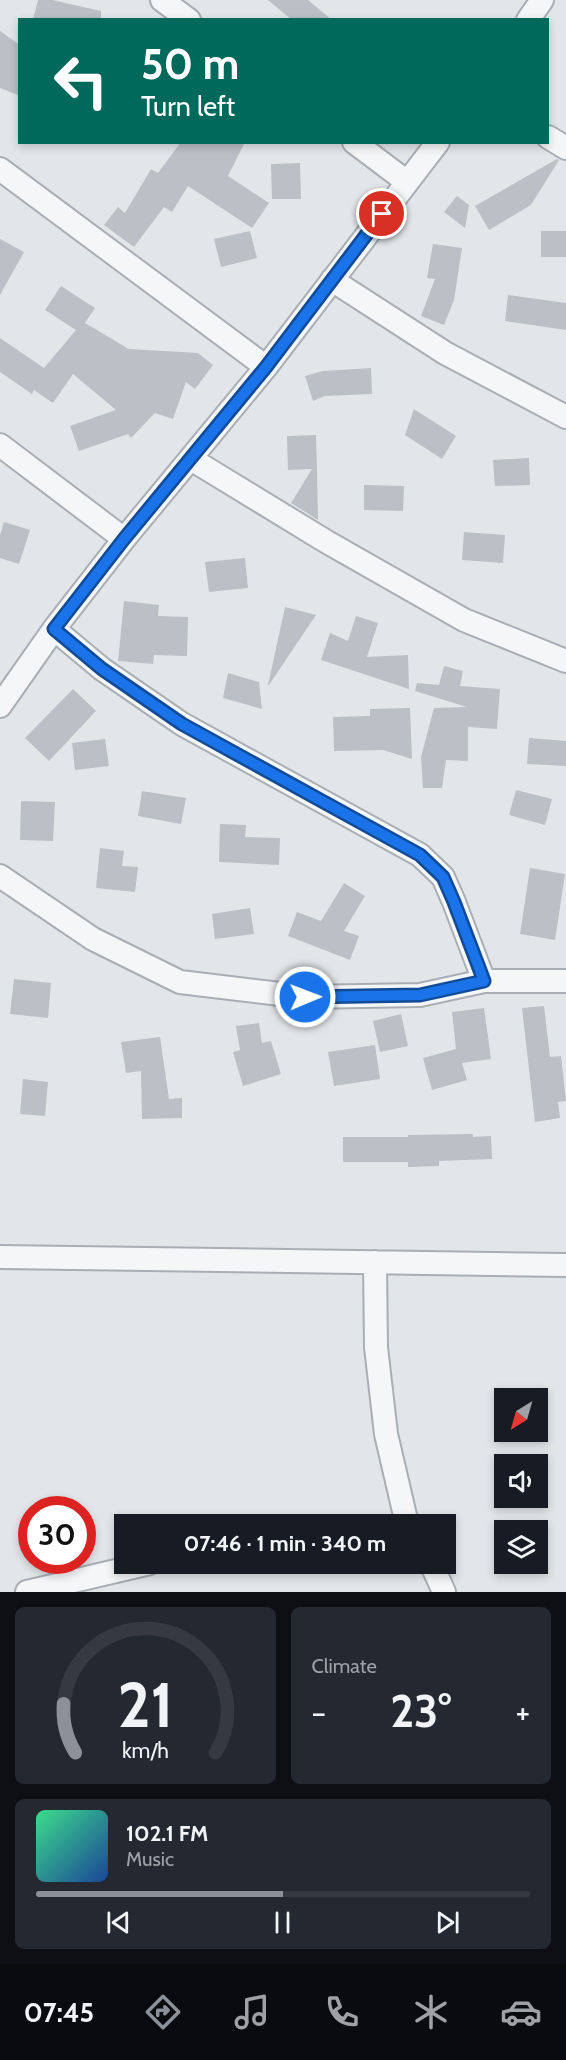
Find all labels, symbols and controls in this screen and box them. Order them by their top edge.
text: 50 m [141,38,239,90]
icon: left [42,42,120,120]
text: Turn left [141,90,235,123]
pin [356,188,407,239]
icon: arrive [365,197,398,230]
position arrow [273,965,337,1029]
north arrow [494,1388,548,1442]
map controls [494,1388,548,1574]
button: sound [494,1454,548,1508]
speed limit sign: 30 [18,1496,96,1574]
button: layers [494,1520,548,1574]
text: 07:46 · 1 min · 340 m [184,1530,386,1557]
text: Climate [312,1654,377,1678]
text: 21 [117,1667,173,1743]
text: 23° [390,1684,451,1738]
text: − [312,1692,326,1732]
text: + [515,1692,530,1732]
text: km/h [122,1737,169,1763]
text: 102.1 FM [126,1820,208,1847]
text: Music [126,1847,174,1871]
icon: previous [102,1906,135,1939]
icon: pause [266,1906,299,1939]
icon: next [431,1906,464,1939]
icon: directions [142,1991,184,2033]
icon: music [231,1991,273,2033]
icon: phone [321,1991,363,2033]
icon: climate [410,1991,452,2033]
icon: car [500,1991,542,2033]
text: 07:45 [24,1996,94,2029]

